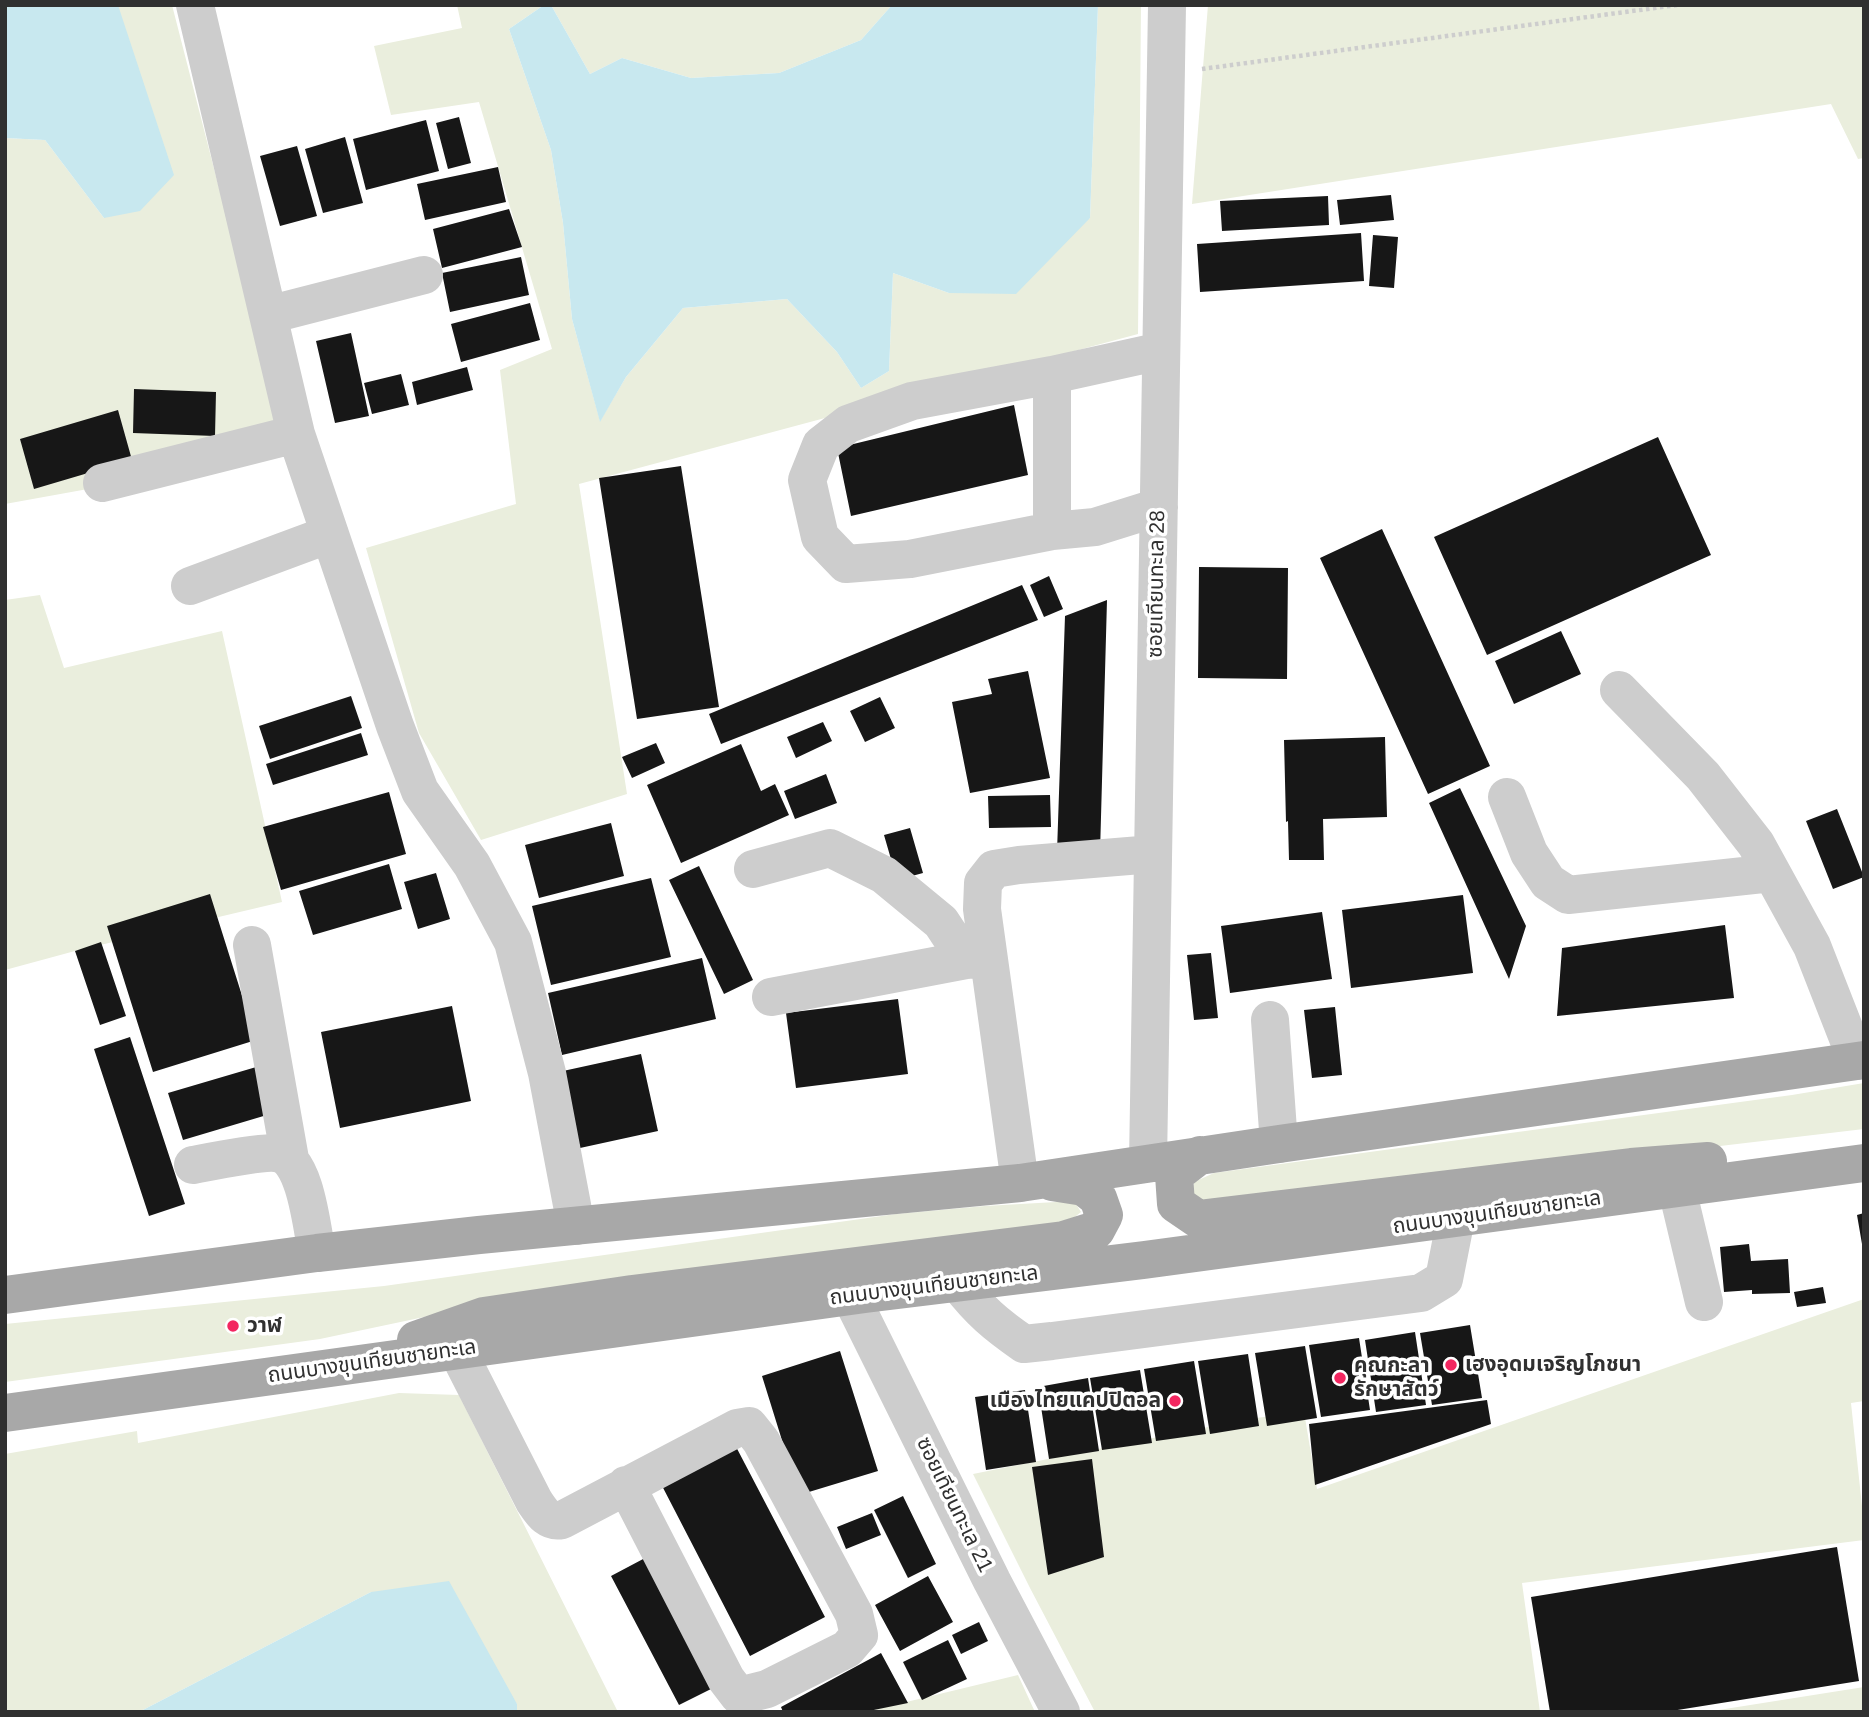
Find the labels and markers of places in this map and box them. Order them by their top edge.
place label: วาฬ [247,1313,282,1339]
marker: วาฬ [225,1318,241,1334]
place label: เฮงอุดมเจริญโภชนา [1465,1352,1641,1378]
place label: คุณกะลา รักษาสัตว์ [1354,1353,1438,1403]
marker: เฮงอุดมเจริญโภชนา [1443,1357,1459,1373]
marker: คุณกะลา รักษาสัตว์ [1332,1370,1348,1386]
place label: เมืองไทยแคปปิตอล [990,1388,1161,1414]
marker: เมืองไทยแคปปิตอล [1167,1393,1183,1409]

